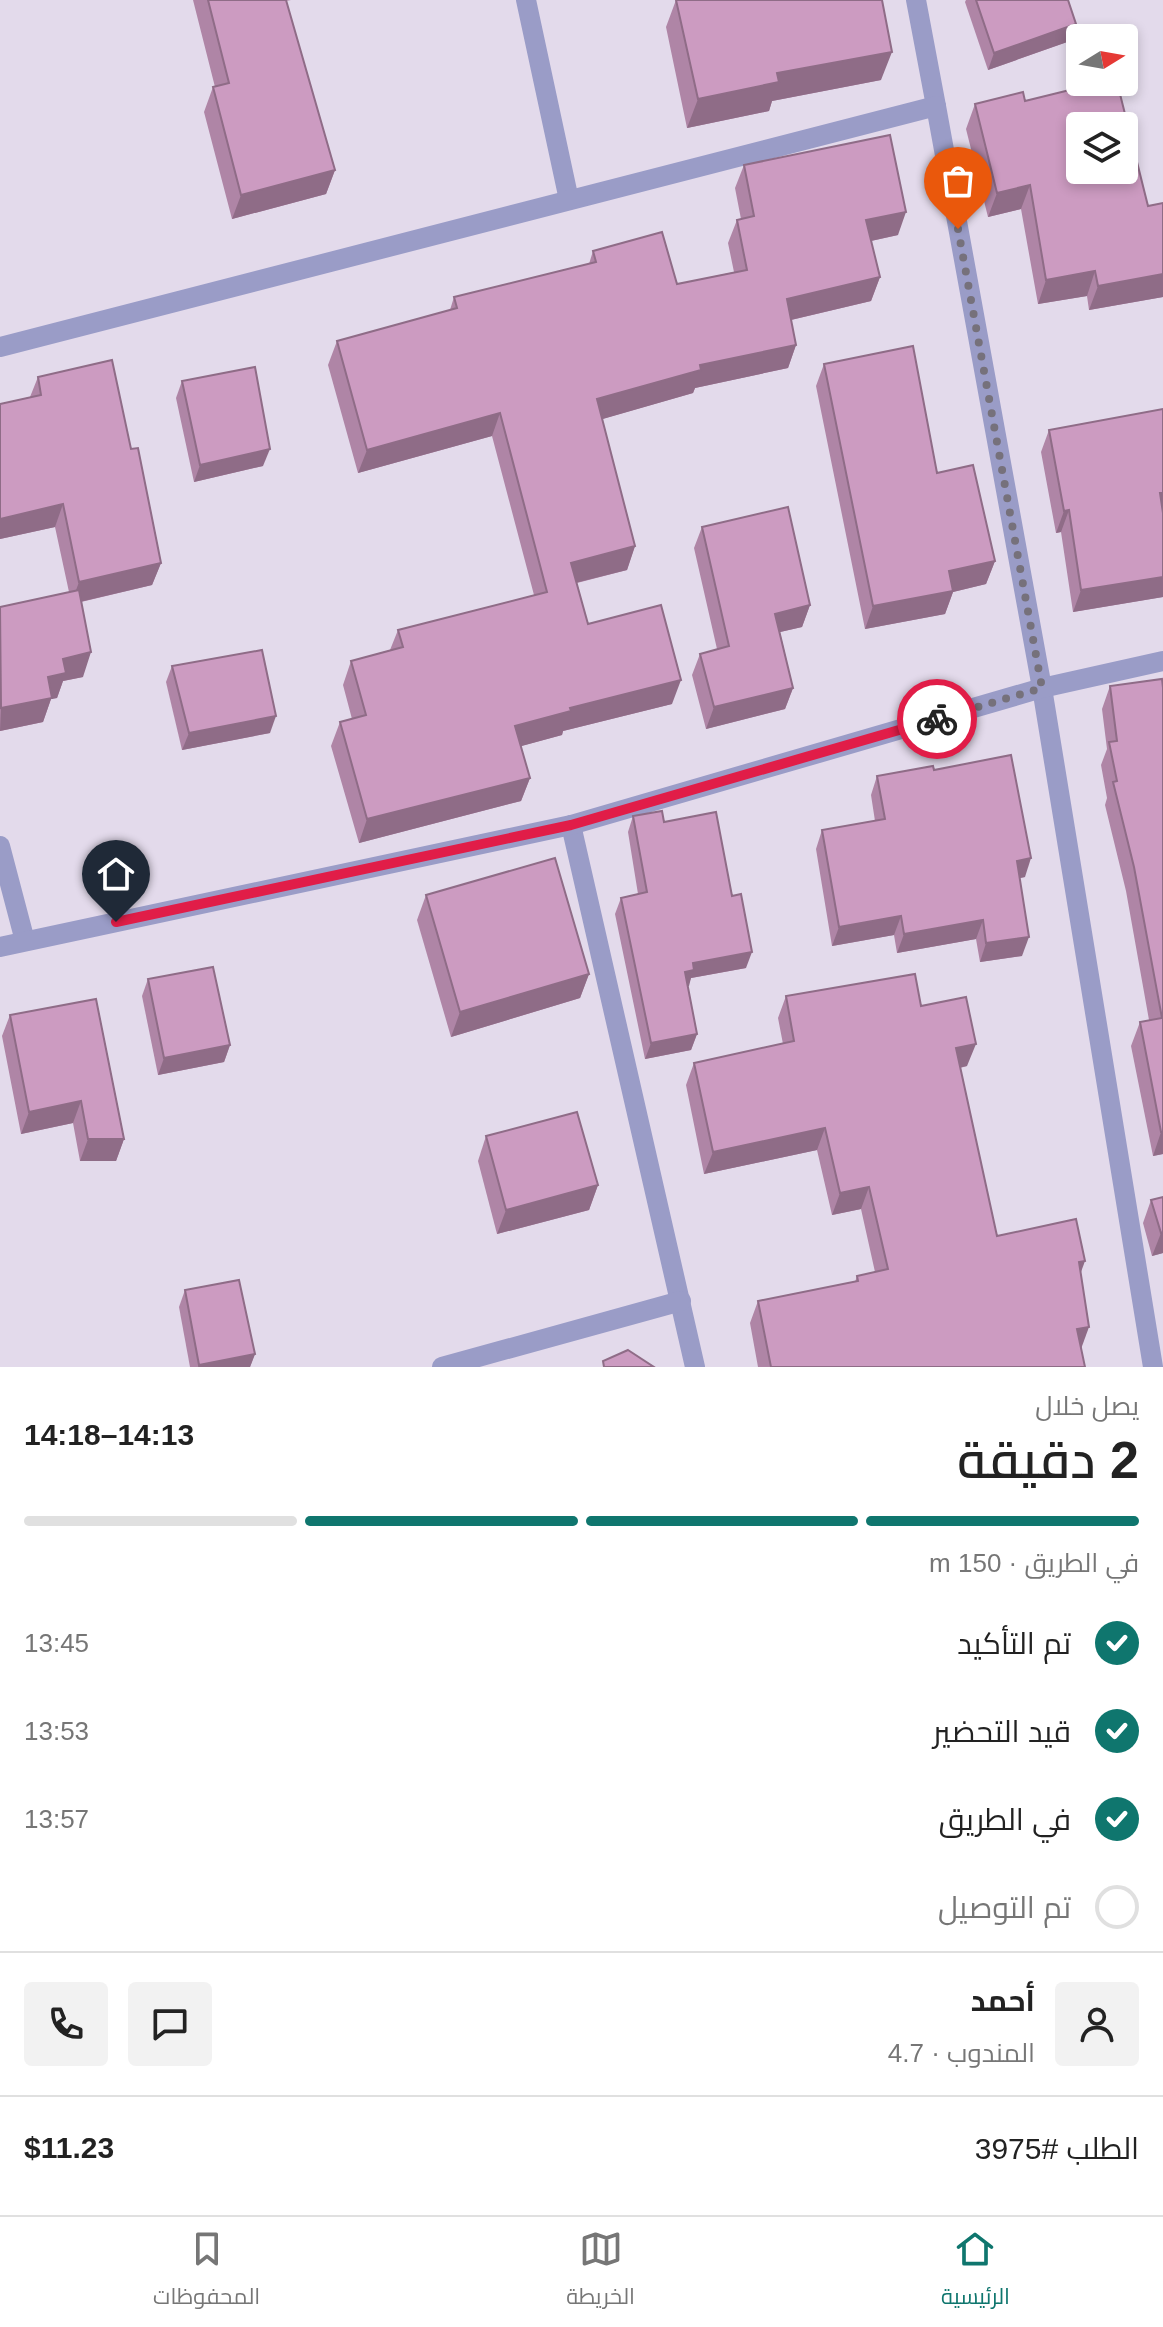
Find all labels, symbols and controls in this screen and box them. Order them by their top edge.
north arrow [1066,24,1138,96]
map controls [1066,24,1138,184]
button: layers [1066,112,1138,184]
pin [924,147,992,229]
icon: bag [936,159,980,203]
courier [897,679,977,759]
icon: bike [915,697,959,741]
pin [82,840,150,922]
icon: home [94,852,138,896]
text: يصل خلال [1035,1391,1139,1421]
text: 14:13–14:18 [24,1418,194,1451]
text: 2 دقيقة [957,1431,1139,1489]
text: في الطريق · 150 m [929,1548,1139,1578]
icon: check [1095,1621,1139,1665]
text: تم التأكيد [957,1627,1071,1660]
text: 13:45 [24,1628,89,1658]
icon: check [1095,1709,1139,1753]
text: قيد التحضير [933,1715,1071,1748]
text: 13:53 [24,1716,89,1746]
icon: check [1095,1797,1139,1841]
text: في الطريق [939,1803,1071,1836]
text: 13:57 [24,1804,89,1834]
text: تم التوصيل [938,1891,1071,1924]
button: phone [24,1982,108,2066]
button: chat [128,1982,212,2066]
button: person [1055,1982,1139,2066]
text: أحمد [971,1984,1035,2017]
text: المندوب · 4.7 [888,2038,1035,2068]
text: $11.23 [24,2131,114,2164]
text: الطلب #3975 [975,2132,1139,2165]
tab: المحفوظات [153,2227,260,2317]
tab: الخريطة [566,2227,635,2317]
tab: الرئيسية [941,2227,1010,2317]

